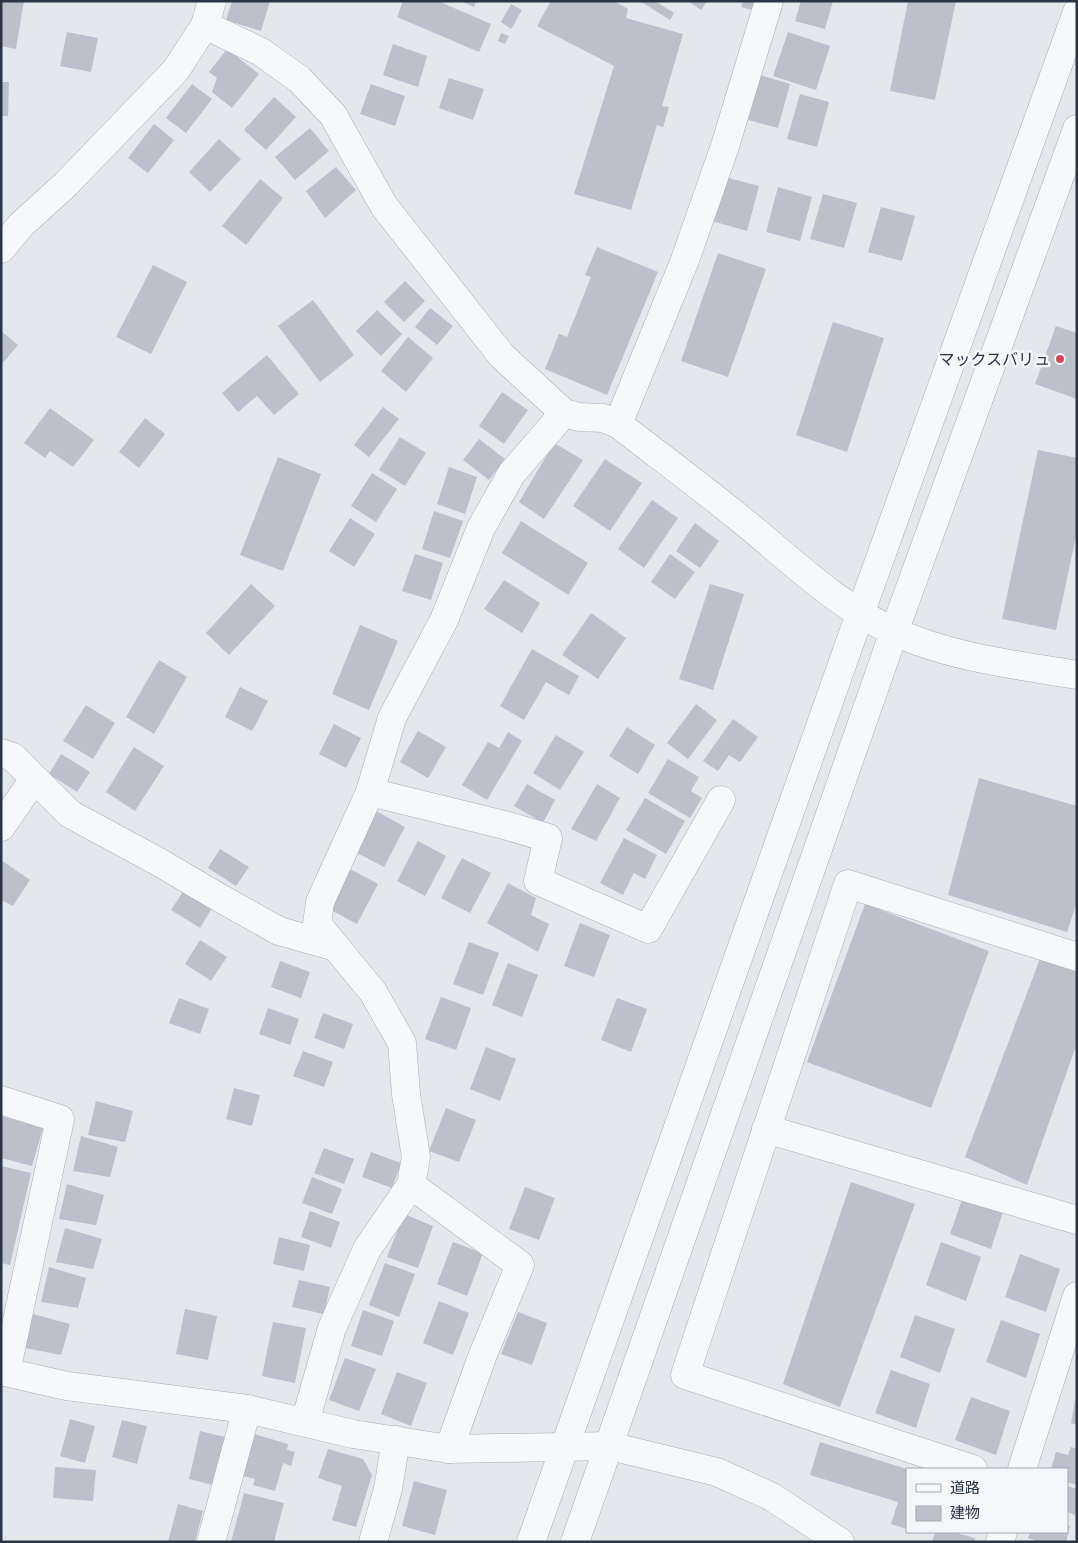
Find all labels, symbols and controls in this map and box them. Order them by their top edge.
place label: マックスバリュ [938,350,1050,369]
marker: マックスバリュ [1054,353,1066,365]
legend [906,1468,1068,1533]
text: 道路 [950,1479,980,1497]
text: 建物 [950,1504,980,1522]

